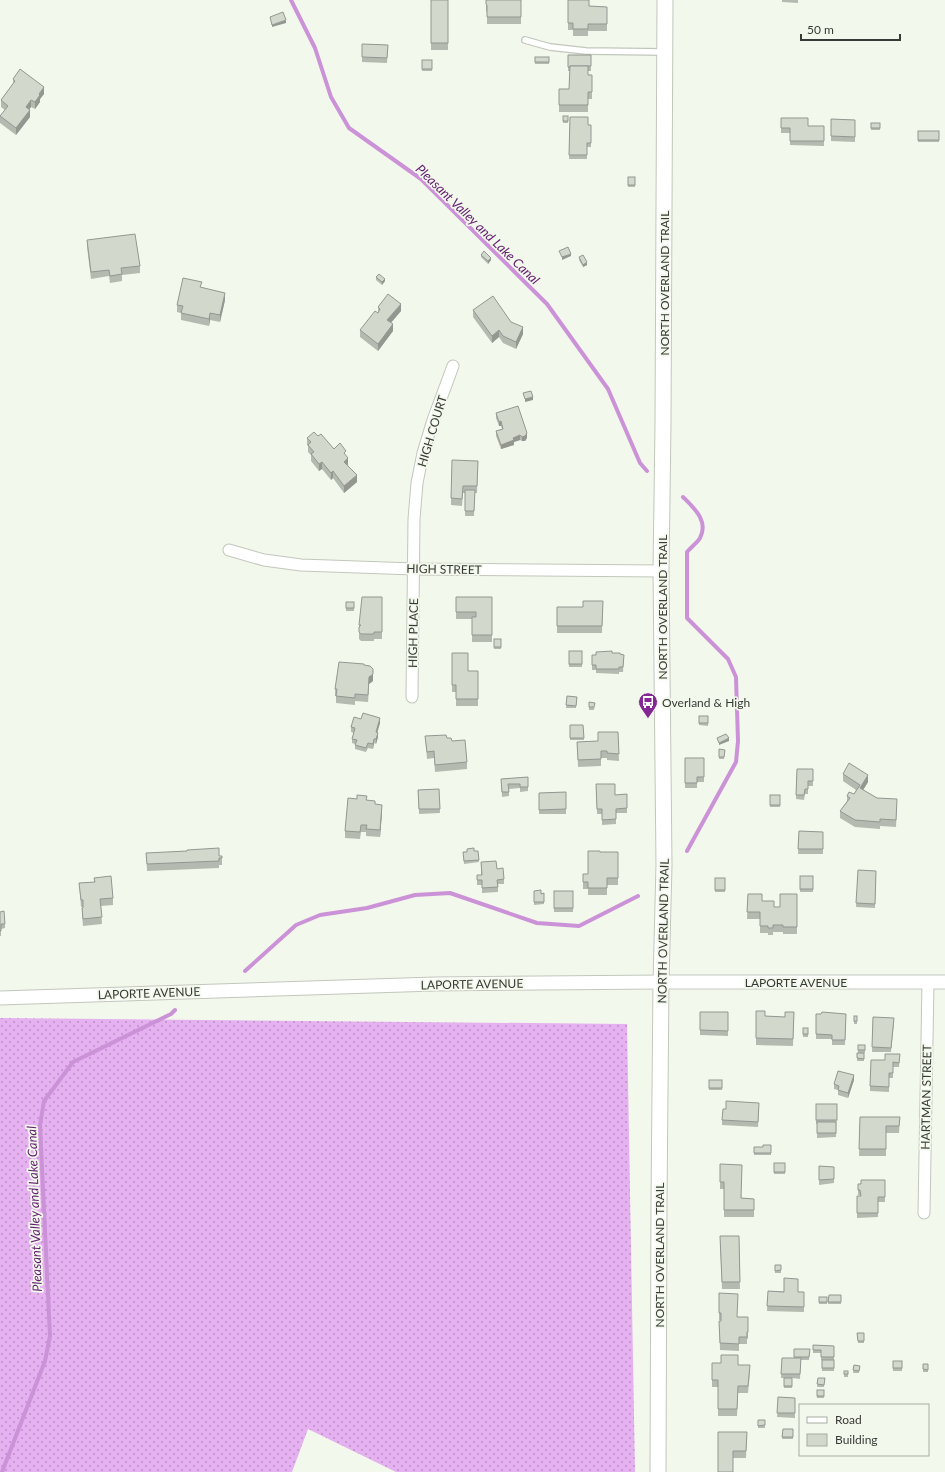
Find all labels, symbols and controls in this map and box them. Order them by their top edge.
scale bar [801,16,900,42]
text: 50 m [807,22,834,37]
water label: Pleasant Valley and Lake Canal [413,161,543,287]
street label: NORTH OVERLAND TRAIL [657,211,672,355]
street label: HIGH COURT [414,393,450,469]
street label: NORTH OVERLAND TRAIL [655,535,670,679]
street label: HIGH STREET [406,561,482,577]
street label: HIGH PLACE [405,598,421,668]
bus stop icon: Overland & High [637,691,659,719]
place label: Overland & High [662,695,750,710]
street label: NORTH OVERLAND TRAIL [654,858,672,1004]
street label: LAPORTE AVENUE [745,975,847,990]
street label: LAPORTE AVENUE [421,976,523,992]
street label: LAPORTE AVENUE [98,984,201,1002]
street label: HARTMAN STREET [918,1044,934,1150]
water label: Pleasant Valley and Lake Canal [23,1126,45,1292]
street label: NORTH OVERLAND TRAIL [652,1183,667,1327]
legend [799,1404,929,1456]
text: Road [835,1412,862,1427]
text: Building [835,1432,878,1447]

